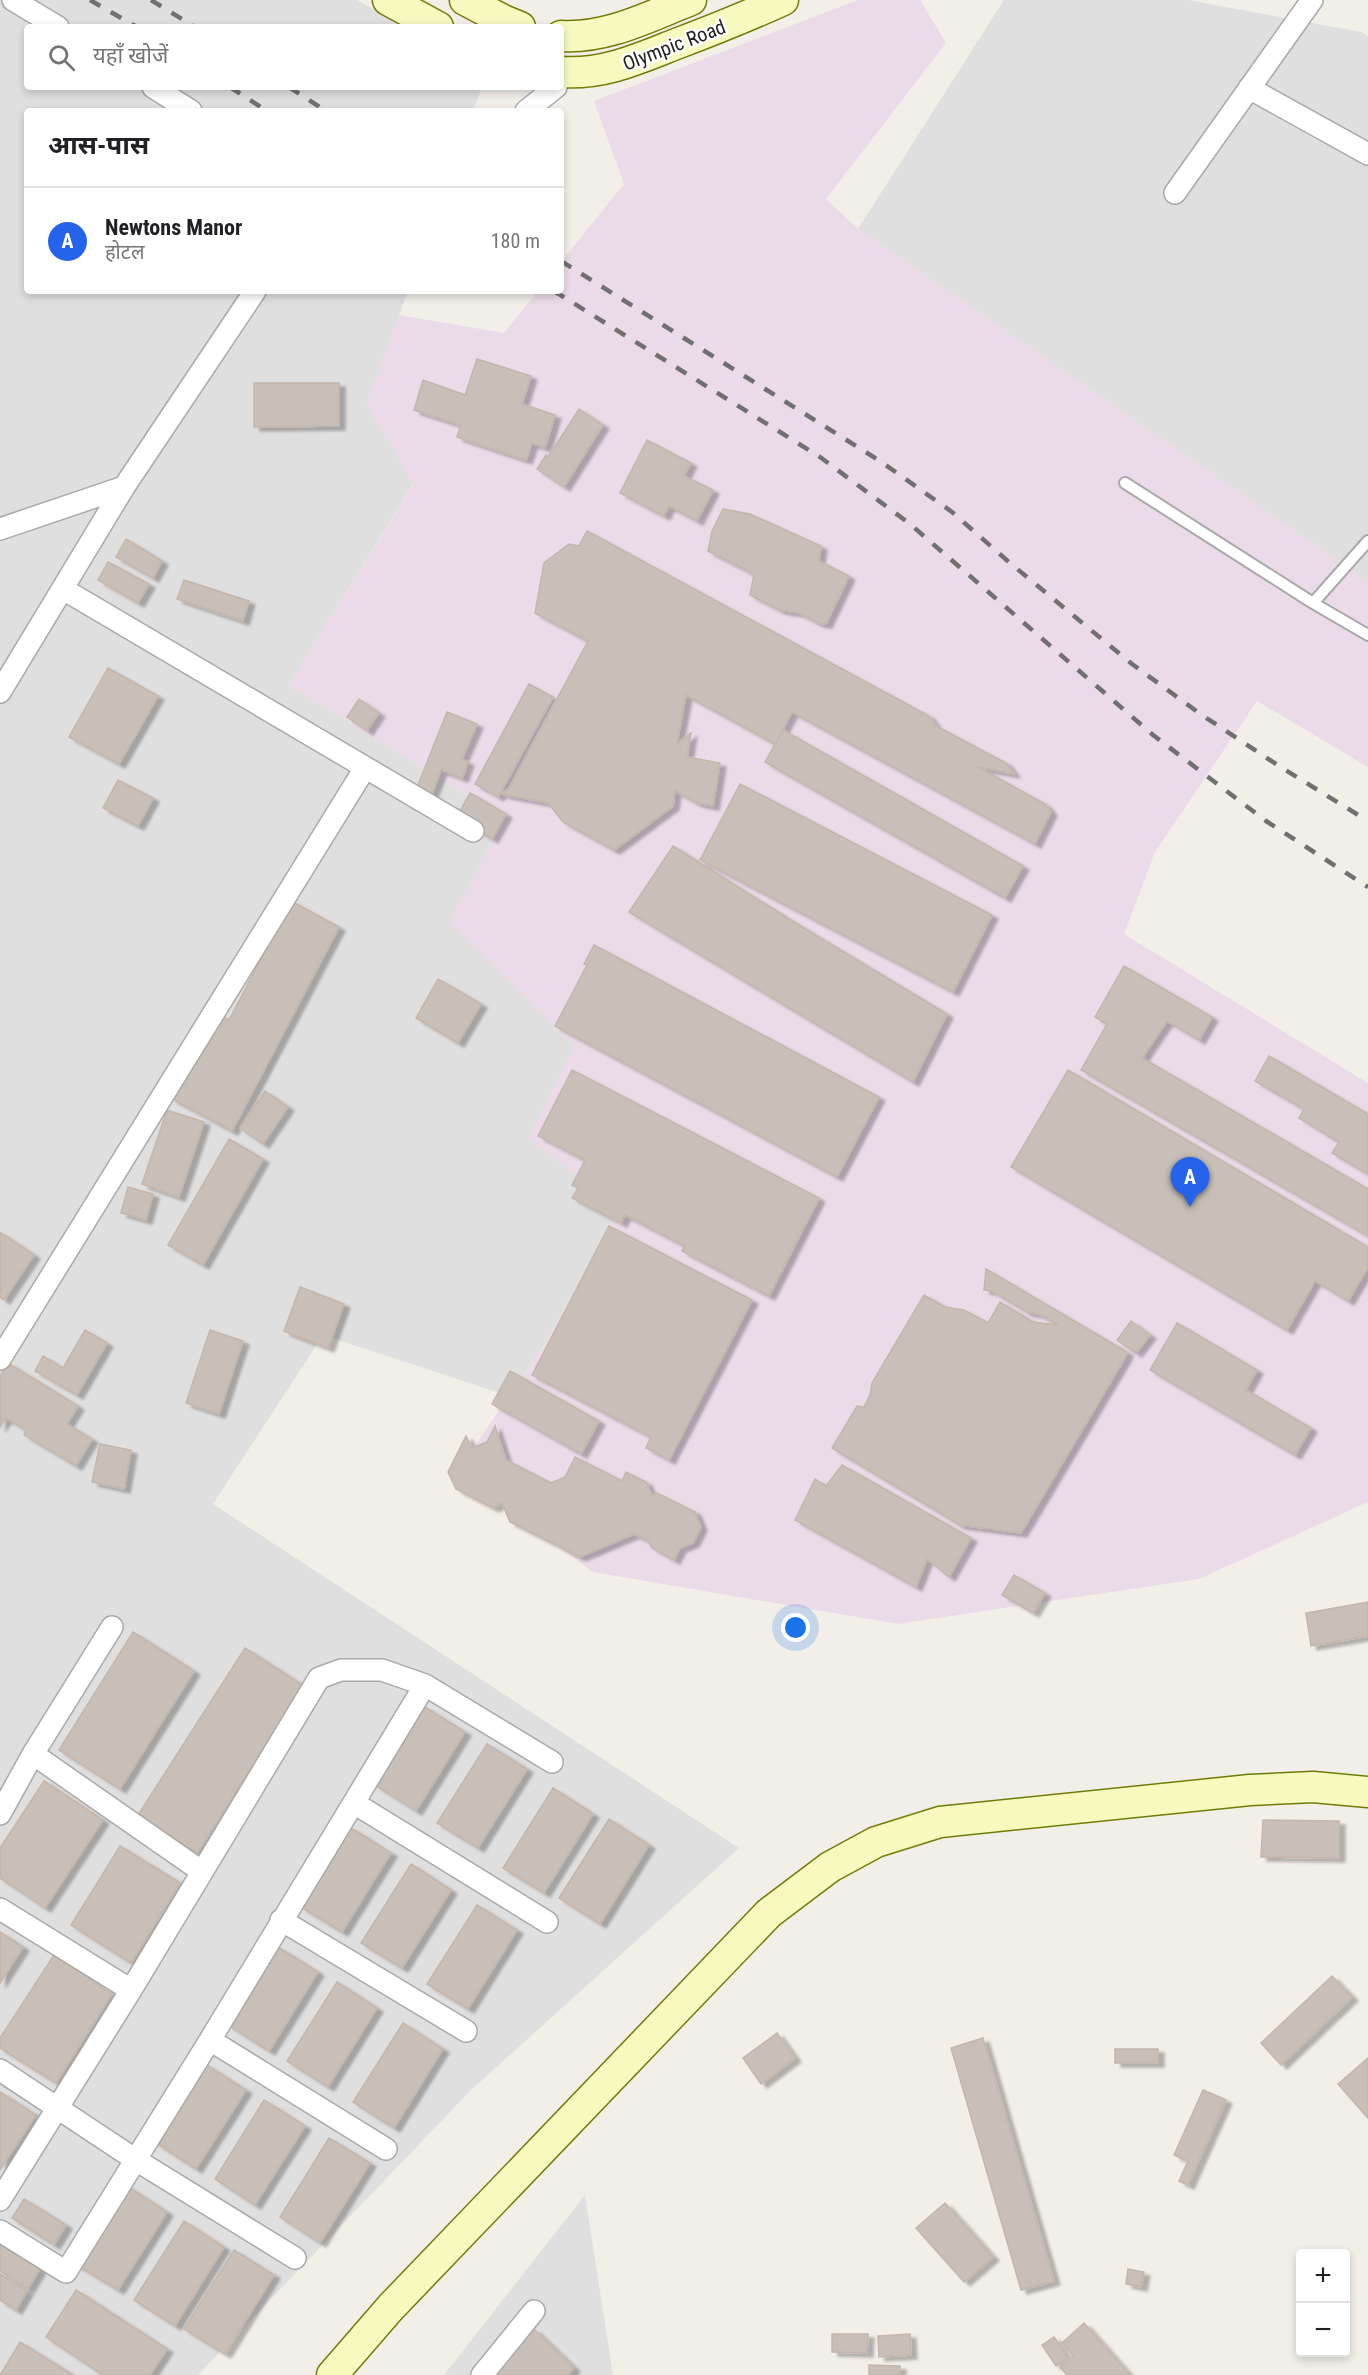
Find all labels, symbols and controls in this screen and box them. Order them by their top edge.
street label: Olympic Road [619,14,729,76]
search box [24,24,564,90]
icon: search [45,41,78,74]
text: यहाँ खोजें [93,43,168,68]
text: आस-पास [48,130,149,160]
text: Newtons Manor [105,215,242,240]
text: A [62,229,73,253]
text: 180 m [491,229,540,253]
text: होटल [105,240,144,264]
pin: A [1170,1158,1210,1207]
your location [781,1613,810,1642]
map controls [1296,2249,1350,2357]
button: + [1296,2249,1350,2303]
button: − [1296,2303,1350,2357]

